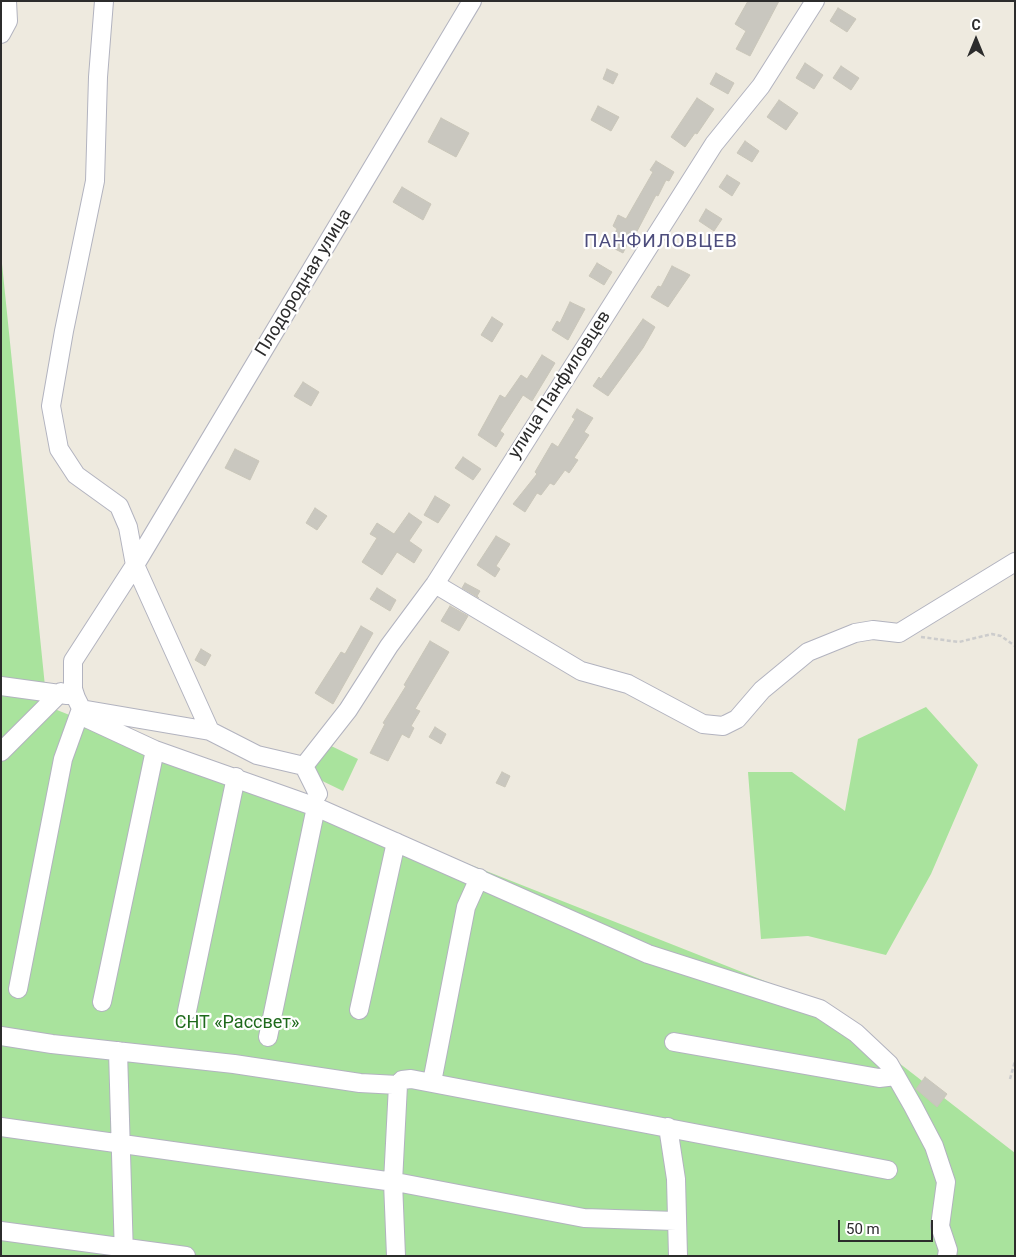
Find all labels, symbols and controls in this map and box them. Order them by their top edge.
north arrow [951,15,1001,65]
text: С [971,17,981,33]
street label: Плодородная улица [251,205,357,361]
district label: ПАНФИЛОВЦЕВ [583,231,739,253]
street label: улица Панфиловцев [504,307,616,463]
park label: СНТ «Рассвет» [175,1012,299,1034]
scale bar [841,1210,936,1242]
text: 50 m [846,1220,880,1238]

